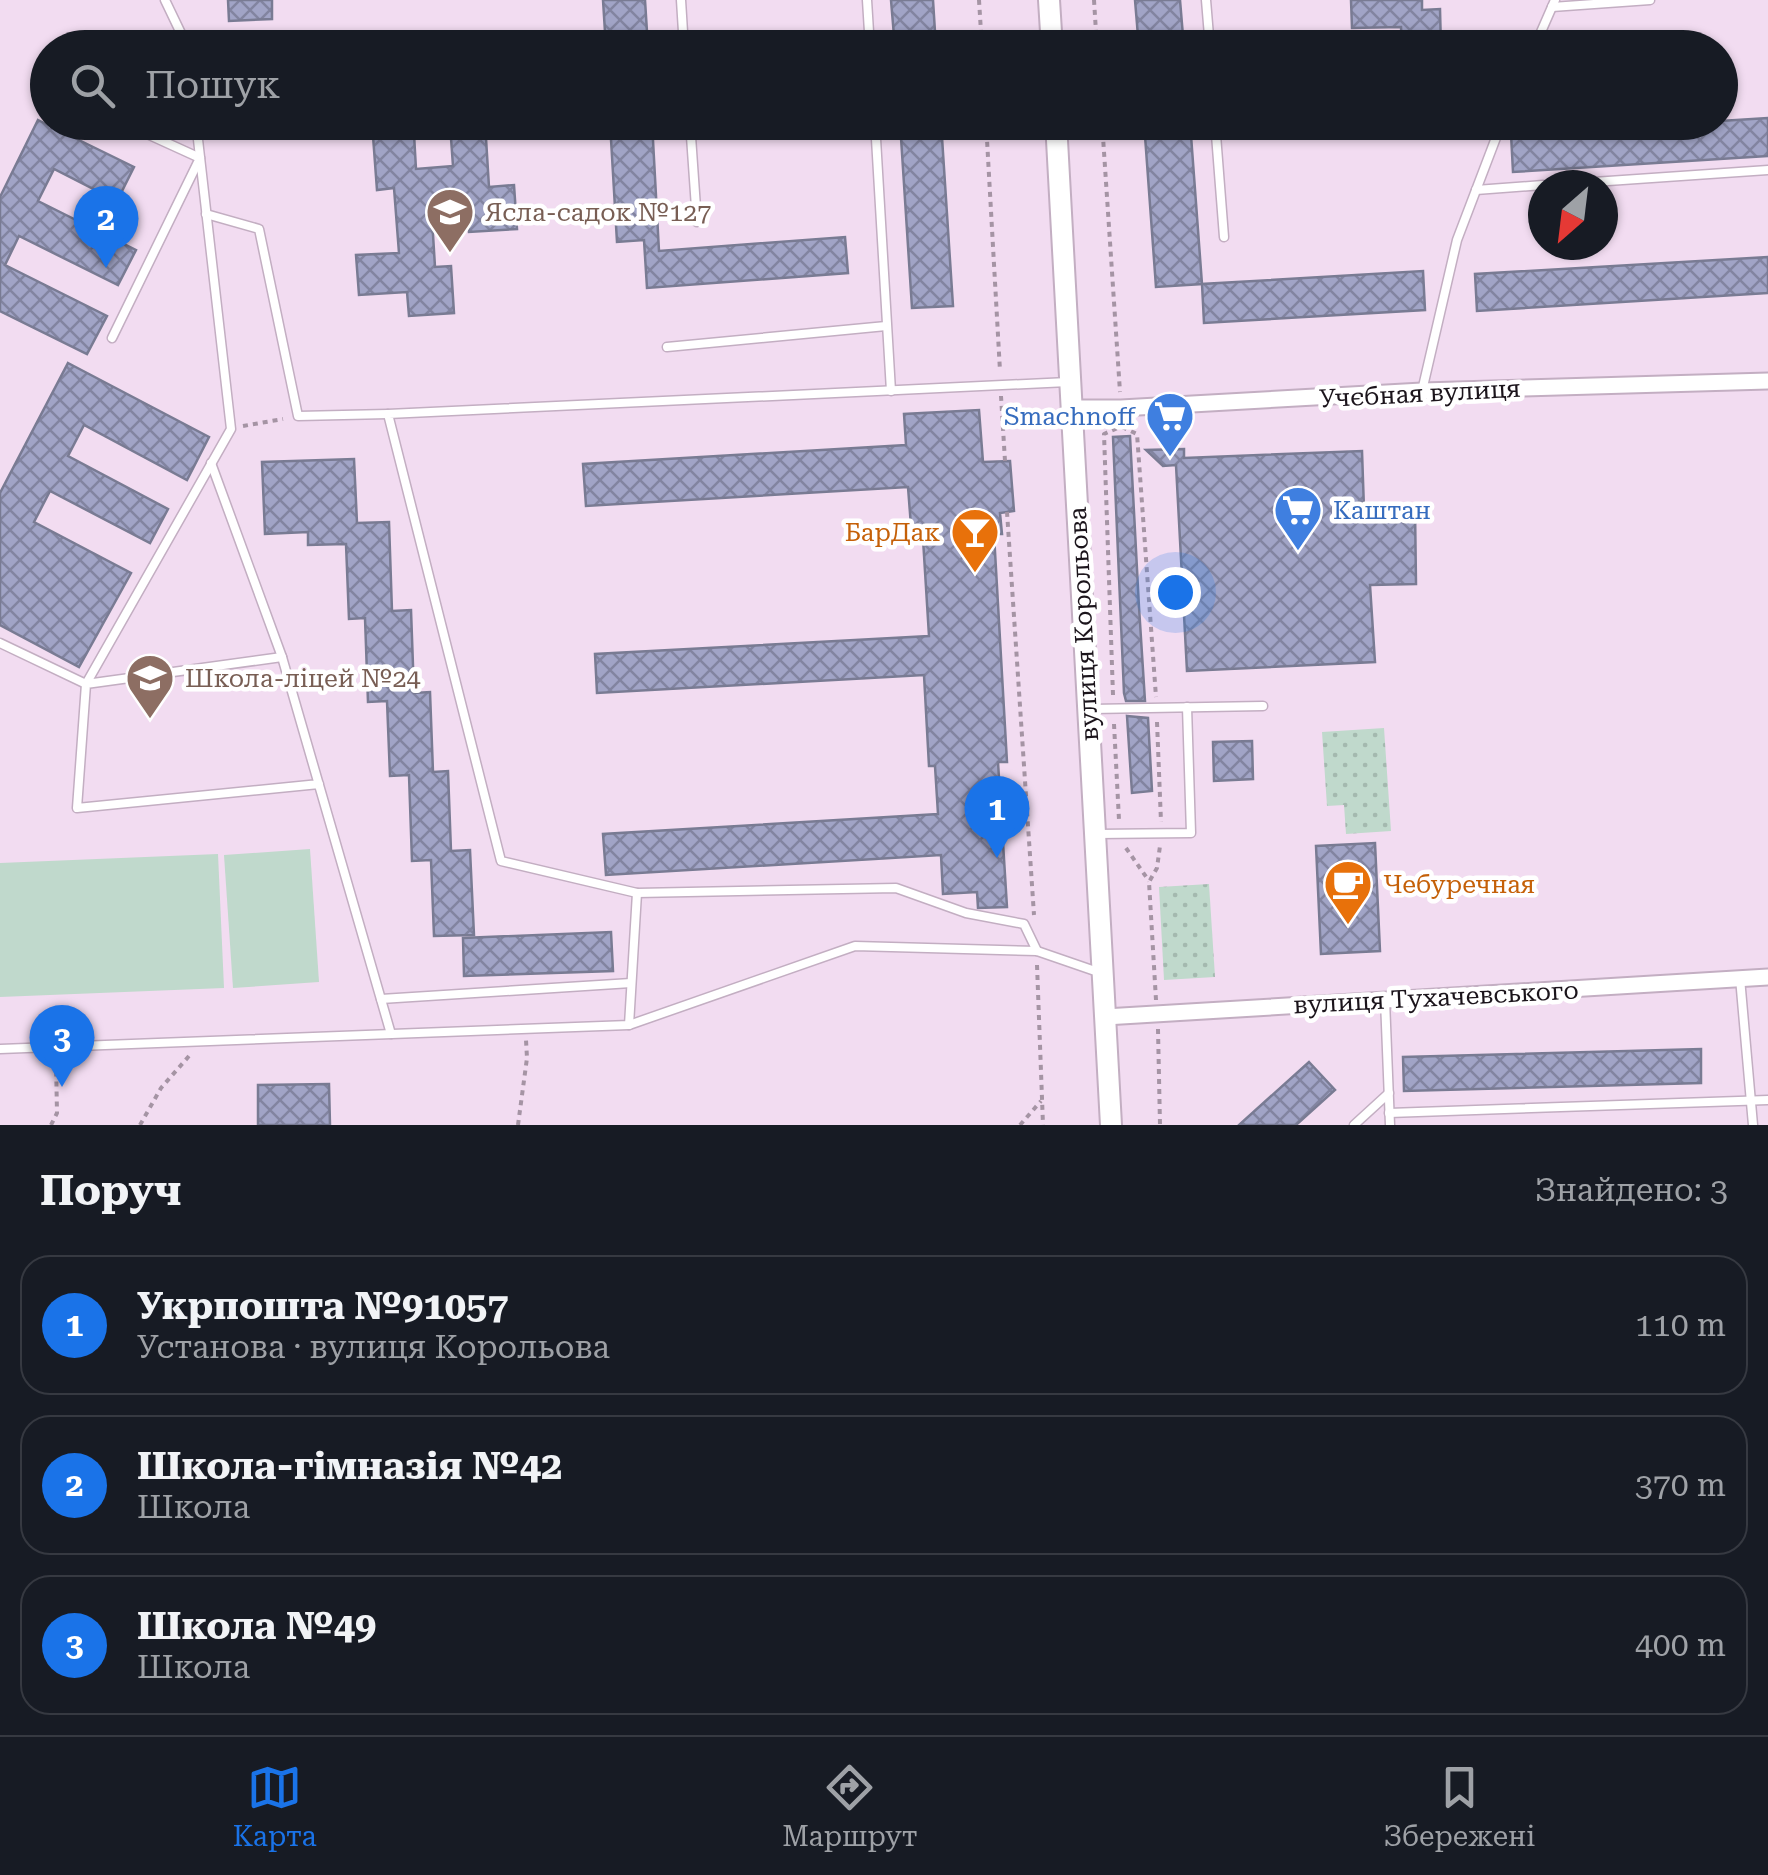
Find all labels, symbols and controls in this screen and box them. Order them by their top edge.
search box [30,30,1738,140]
icon: search [65,58,120,113]
text: Пошук [145,63,280,107]
north arrow [1528,170,1618,260]
pin: 2 [74,186,138,268]
school or university icon: Ясла-садок №127 [424,186,476,254]
place label: Ясла-садок №127 [485,198,711,227]
street label: Учєбная вулиця [1319,374,1521,413]
supermarket icon: Smachnoff [1144,390,1196,458]
place label: Smachnoff [1004,402,1136,431]
supermarket icon: Каштан [1272,484,1324,552]
place label: Каштан [1333,496,1431,525]
bar icon: БарДак [949,506,1001,574]
street label: вулиця Корольова [1063,506,1104,742]
place label: БарДак [845,518,940,547]
your location [1150,567,1201,618]
school or university icon: Школа-ліцей №24 [124,652,176,720]
place label: Школа-ліцей №24 [185,664,420,693]
pin: 1 [964,776,1030,858]
cafe icon: Чебуречная [1322,858,1374,926]
place label: Чебуречная [1383,870,1535,899]
street label: вулиця Тухачевського [1293,976,1579,1019]
pin: 3 [30,1004,94,1087]
text: Поруч [40,1166,181,1215]
text: Знайдено: 3 [1535,1171,1728,1209]
text: Укрпошта №91057 [137,1284,509,1328]
text: 1 [66,1306,83,1344]
text: 110 m [1635,1306,1726,1344]
text: Установа · вулиця Корольова [137,1328,610,1366]
text: Школа-гімназія №42 [137,1444,562,1488]
text: 2 [66,1466,83,1504]
text: 370 m [1635,1466,1726,1504]
text: Школа [137,1488,250,1526]
text: Школа №49 [137,1604,376,1648]
text: 3 [66,1626,83,1664]
text: 400 m [1635,1626,1726,1664]
text: Школа [137,1648,250,1686]
tab: Карта [233,1760,317,1853]
tab: Маршрут [782,1760,918,1853]
tab: Збережені [1383,1760,1535,1853]

